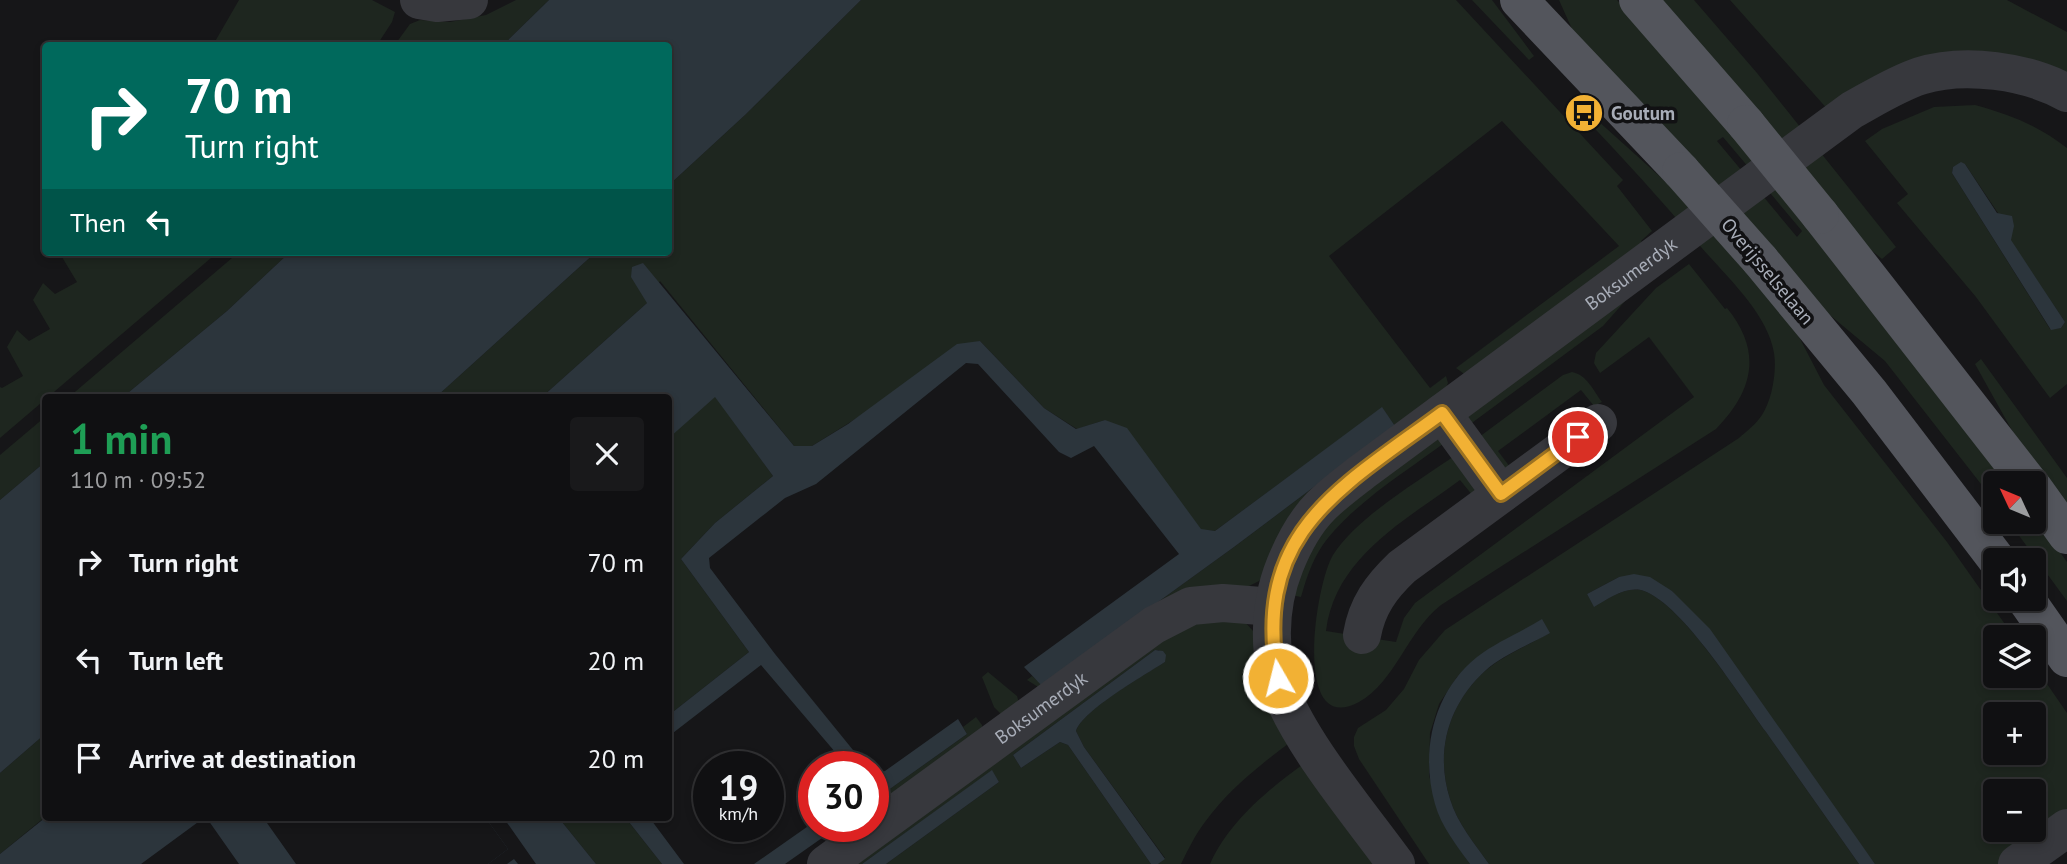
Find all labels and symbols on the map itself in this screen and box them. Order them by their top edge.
bus stop icon: Goutum [1563,92,1605,134]
place label: Goutum [1611,101,1675,125]
street label: Overijsselselaan [1717,213,1819,329]
street label: Boksumerdyk [1580,232,1682,315]
pin [1548,407,1608,467]
north arrow [1983,471,2046,534]
position arrow [1241,641,1315,715]
street label: Boksumerdyk [990,666,1092,749]
speed limit sign: 30 [798,751,889,842]

